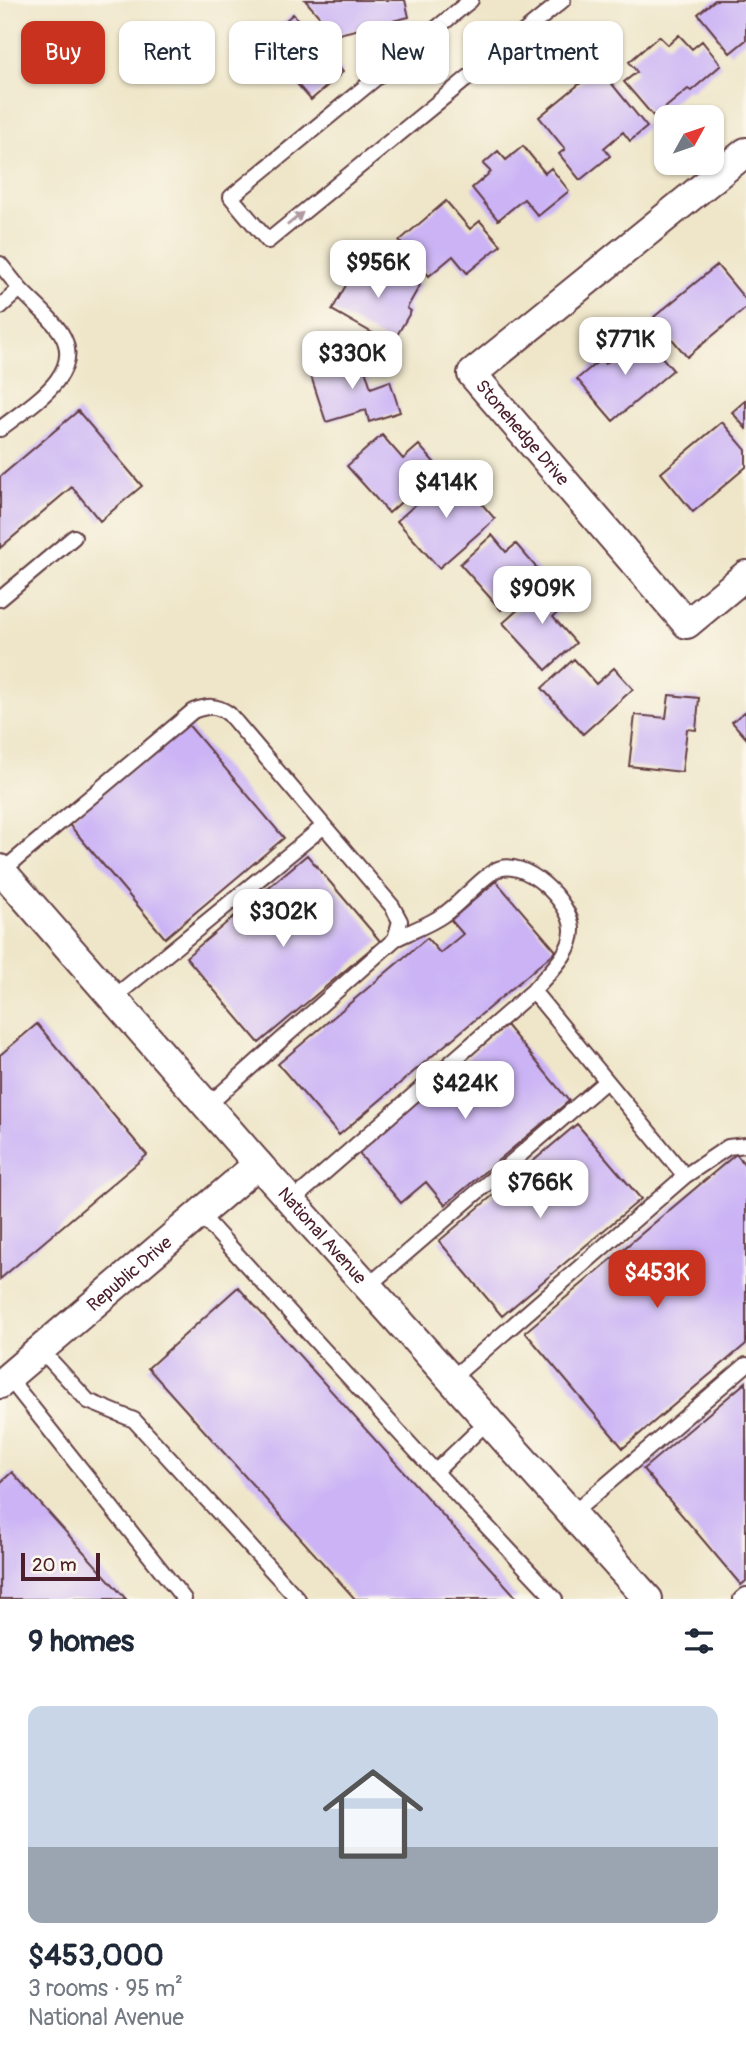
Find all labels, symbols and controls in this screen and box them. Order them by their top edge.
chip: Buy [21,21,105,84]
chip: Rent [119,21,215,84]
chip: Filters [229,21,342,84]
chip: New [356,21,449,84]
chip: Apartment [463,21,623,84]
north arrow [654,105,724,175]
map controls [654,105,724,175]
one-way arrow [286,211,304,226]
pin: $956K [329,240,427,300]
text: $956K [346,248,410,277]
pin: $771K [576,318,674,377]
text: $771K [595,325,655,354]
pin: $330K [303,332,401,391]
text: $330K [318,339,386,368]
street label: Stonehedge Drive [470,375,574,491]
pin: $414K [397,461,495,520]
text: $414K [415,468,477,497]
pin: $909K [493,566,591,626]
text: $909K [509,574,575,603]
pin: $302K [234,890,332,949]
text: $302K [249,897,317,926]
pin: $424K [416,1062,514,1121]
text: $424K [432,1069,498,1098]
pin: $766K [491,1160,589,1220]
text: $766K [507,1168,573,1197]
street label: National Avenue [272,1183,371,1289]
street label: Republic Drive [82,1231,177,1317]
pin: $453K [608,1250,706,1310]
text: $453K [625,1258,689,1287]
scale bar [21,1550,100,1582]
text: 20 m [32,1553,77,1577]
icon: filters [680,1622,718,1660]
text: 9 homes [28,1623,134,1660]
icon: home [310,1751,436,1877]
text: $453,000 [28,1937,164,1974]
text: 3 rooms · 95 m² [28,1974,183,2003]
text: National Avenue [28,2003,184,2032]

